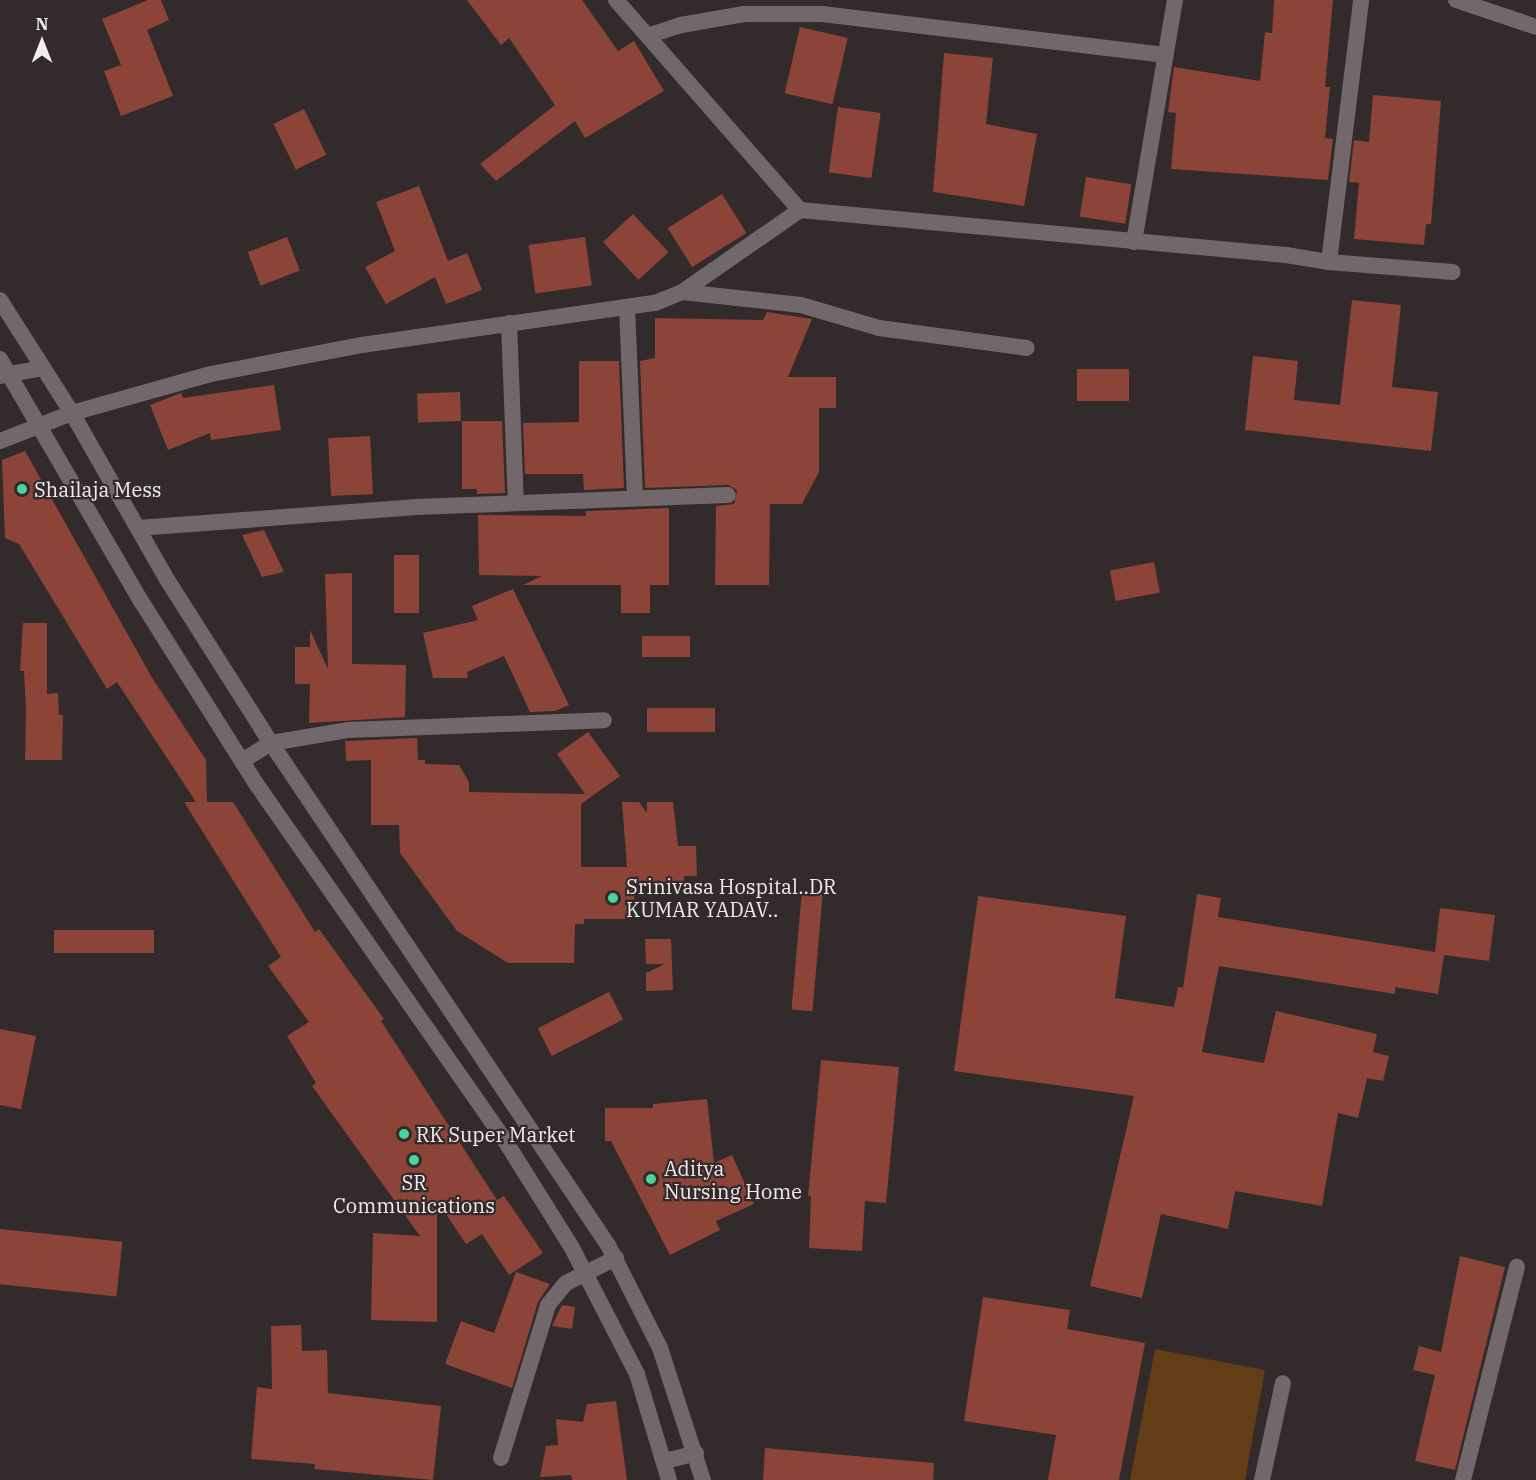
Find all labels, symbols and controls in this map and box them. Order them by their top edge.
north arrow [12,12,72,72]
text: N [36,14,48,34]
place label: Shailaja Mess [34,477,162,501]
marker: Shailaja Mess [15,482,29,496]
place label: Srinivasa Hospital..DR KUMAR YADAV.. [626,874,836,921]
marker: Srinivasa Hospital..DR KUMAR YADAV.. [604,889,622,907]
place label: RK Super Market [416,1122,575,1146]
marker: RK Super Market [397,1127,411,1141]
marker: SR Communications [407,1153,421,1167]
place label: Aditya Nursing Home [664,1156,802,1203]
place label: SR Communications [333,1170,495,1217]
marker: Aditya Nursing Home [642,1170,660,1188]

